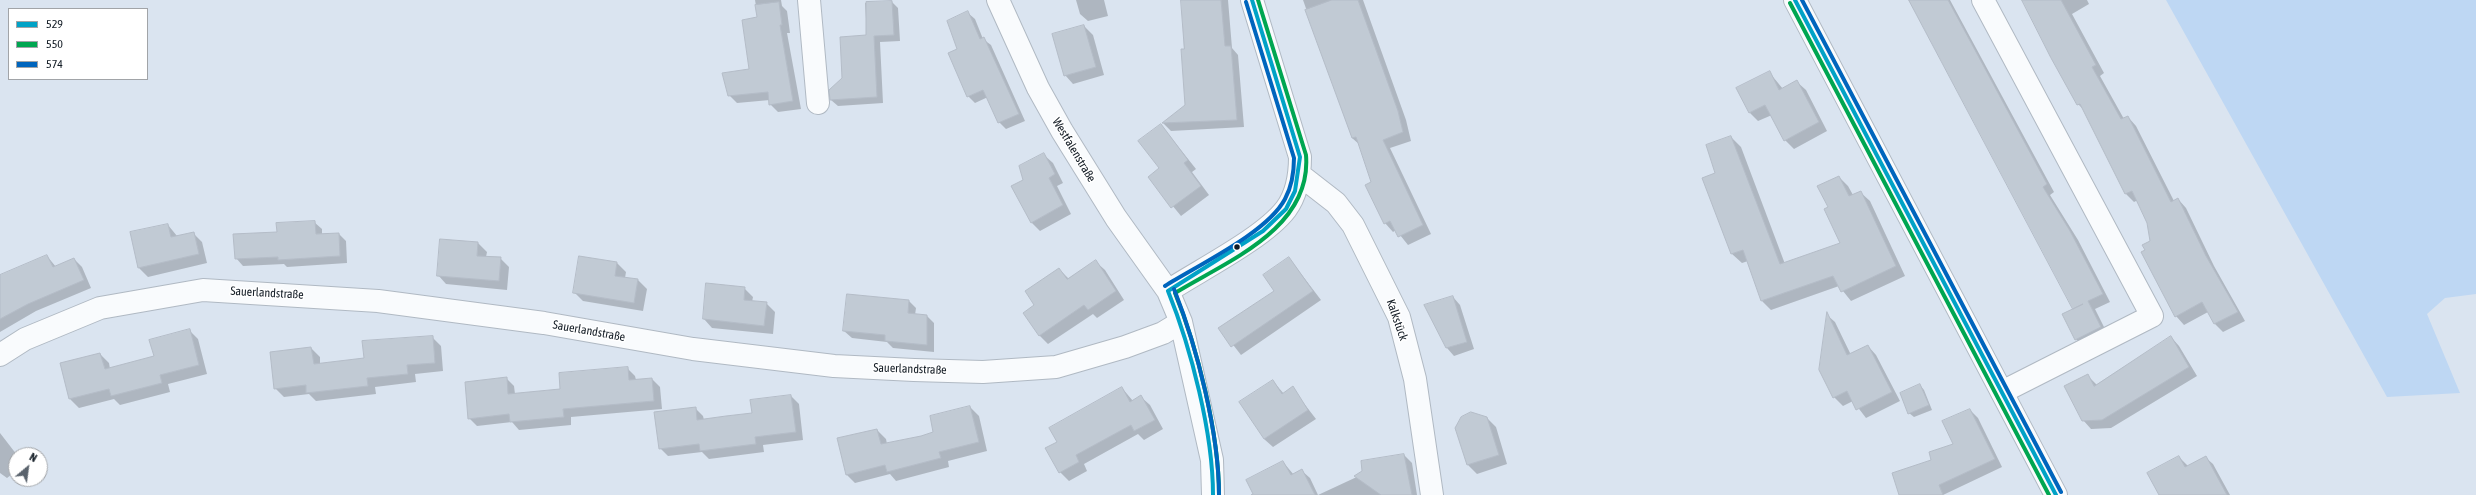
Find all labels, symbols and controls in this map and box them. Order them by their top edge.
legend [8,8,148,80]
text: 529 [46,17,63,31]
text: 550 [46,37,63,51]
text: 574 [46,57,63,71]
street label: Westfalenstraße [1049,115,1099,185]
unlabelled marker [1232,242,1242,252]
street label: Sauerlandstraße [230,284,304,302]
street label: Kalkstück [1383,297,1411,343]
street label: Sauerlandstraße [552,318,626,344]
street label: Sauerlandstraße [873,361,947,377]
north arrow [8,447,48,487]
text: N [28,451,39,464]

